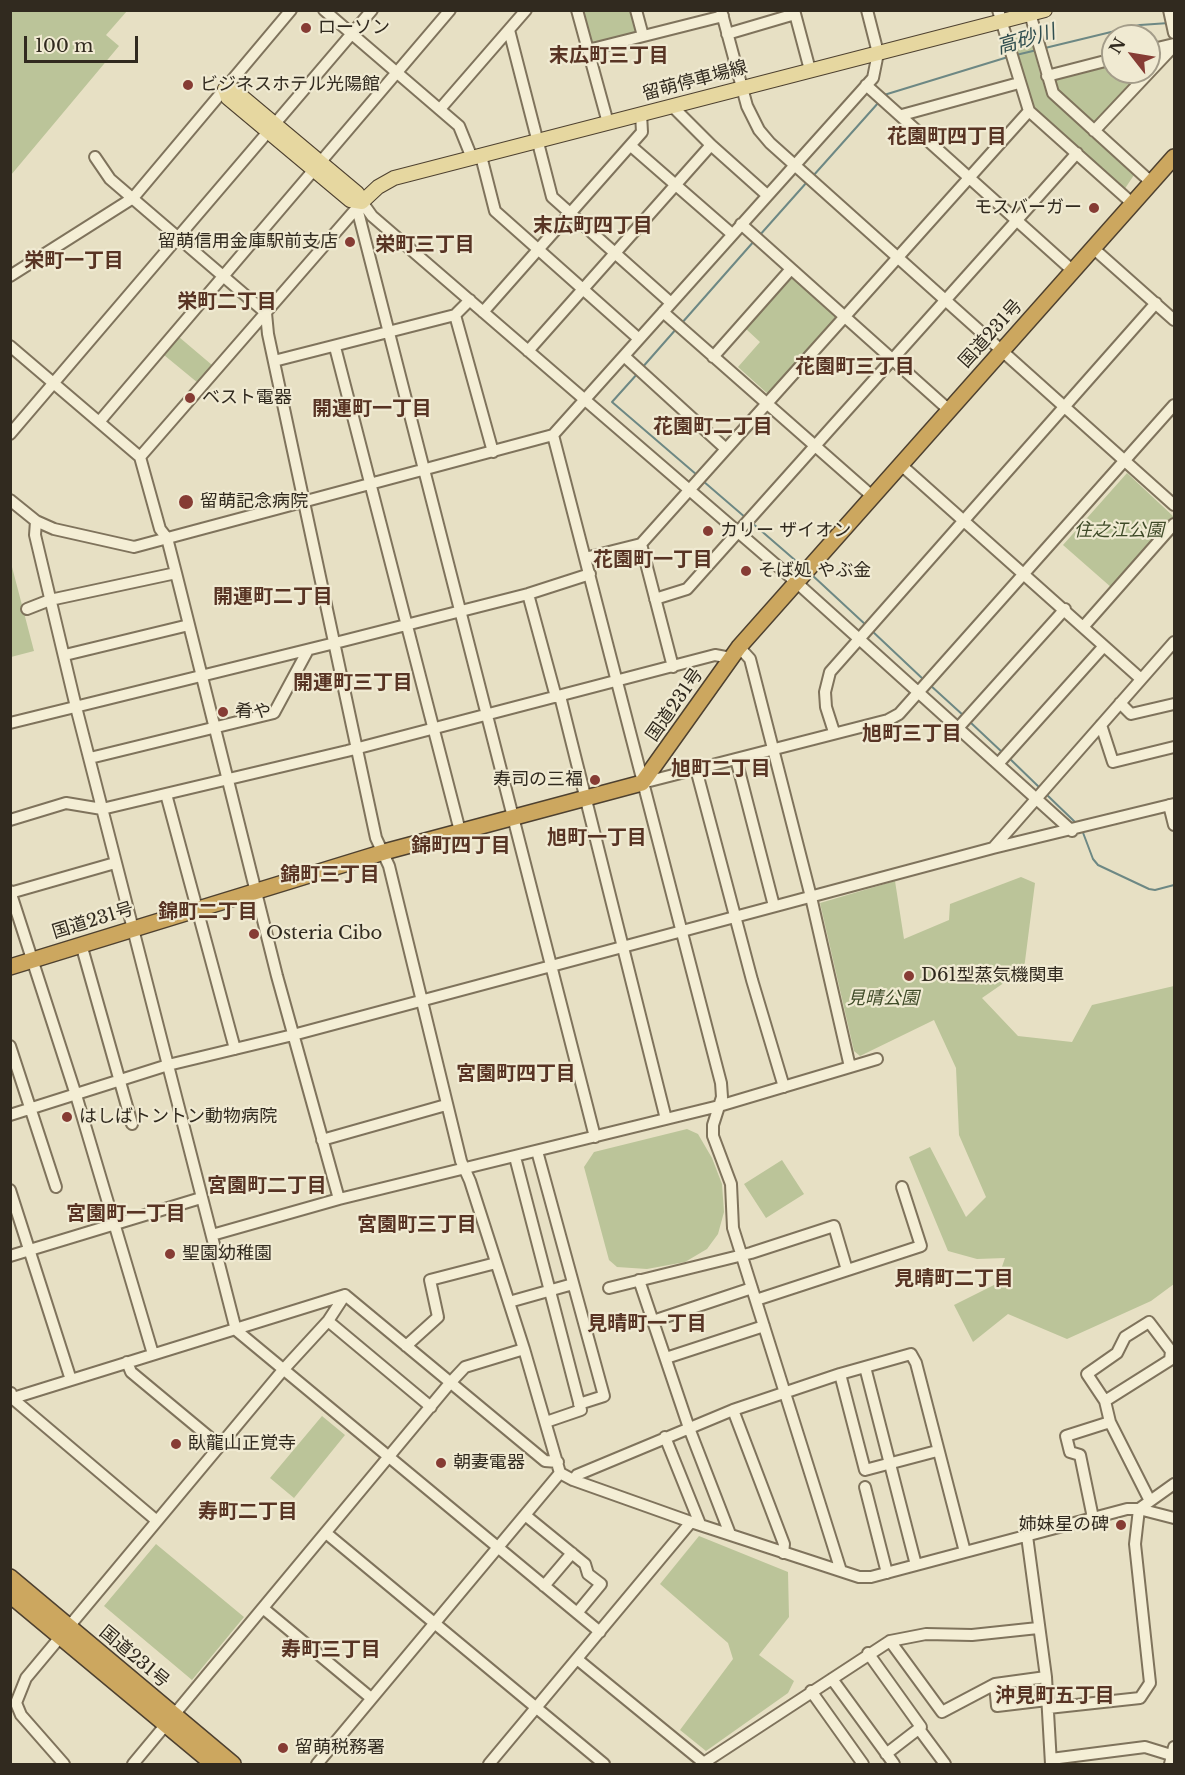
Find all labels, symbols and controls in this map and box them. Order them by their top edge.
place label: ローソン [318,17,390,39]
water label: 高砂川 [994,20,1058,60]
marker: ローソン [299,21,313,35]
scale bar [27,24,141,62]
north arrow [1101,24,1161,84]
text: N [1105,34,1130,57]
text: 100 m [35,35,93,57]
district label: 末広町三丁目 [549,44,669,68]
street label: 留萌停車場線 [640,57,750,105]
place label: ビジネスホテル光陽館 [200,74,380,96]
marker: ビジネスホテル光陽館 [181,78,195,92]
district label: 花園町四丁目 [887,125,1007,149]
place label: モスバーガー [974,197,1082,219]
marker: モスバーガー [1087,201,1101,215]
district label: 末広町四丁目 [533,214,653,238]
place label: 留萌信用金庫駅前支店 [158,231,338,253]
district label: 栄町三丁目 [375,233,475,257]
marker: 留萌信用金庫駅前支店 [343,235,357,249]
district label: 栄町一丁目 [24,249,124,273]
district label: 栄町二丁目 [177,290,277,314]
street label: 国道231号 [955,295,1027,373]
district label: 花園町三丁目 [795,355,915,379]
place label: ベスト電器 [202,387,292,409]
marker: ベスト電器 [183,391,197,405]
district label: 開運町一丁目 [312,397,432,421]
district label: 花園町二丁目 [653,415,773,439]
place label: 留萌記念病院 [200,491,308,513]
marker: 留萌記念病院 [177,493,195,511]
place label: カリー ザイオン [720,520,851,542]
park label: 住之江公園 [1074,520,1164,542]
marker: カリー ザイオン [701,524,715,538]
district label: 花園町一丁目 [593,548,713,572]
place label: そば処 やぶ金 [758,560,871,582]
marker: そば処 やぶ金 [739,564,753,578]
district label: 開運町二丁目 [213,585,333,609]
street label: 国道231号 [642,664,708,746]
district label: 開運町三丁目 [293,671,413,695]
place label: 肴や [235,701,271,723]
marker: 肴や [216,705,230,719]
district label: 旭町三丁目 [862,722,962,746]
district label: 旭町二丁目 [671,757,771,781]
place label: 寿司の三福 [493,769,583,791]
marker: 寿司の三福 [588,773,602,787]
district label: 旭町一丁目 [547,826,647,850]
district label: 錦町四丁目 [411,834,511,858]
district label: 錦町三丁目 [280,863,380,887]
street label: 国道231号 [50,898,136,944]
district label: 錦町二丁目 [158,900,258,924]
place label: Osteria Cibo [266,923,382,945]
marker: Osteria Cibo [247,927,261,941]
place label: D61型蒸気機関車 [921,965,1065,987]
marker: D61型蒸気機関車 [902,969,916,983]
park label: 見晴公園 [847,988,919,1010]
district label: 宮園町四丁目 [456,1062,576,1086]
place label: はしばトントン動物病院 [79,1106,277,1128]
marker: はしばトントン動物病院 [60,1110,74,1124]
district label: 宮園町二丁目 [207,1174,327,1198]
district label: 宮園町一丁目 [66,1202,186,1226]
district label: 宮園町三丁目 [357,1213,477,1237]
place label: 聖園幼稚園 [182,1243,272,1265]
marker: 聖園幼稚園 [163,1247,177,1261]
district label: 見晴町二丁目 [894,1267,1014,1291]
district label: 見晴町一丁目 [587,1312,707,1336]
place label: 臥龍山正覚寺 [188,1433,296,1455]
marker: 臥龍山正覚寺 [169,1437,183,1451]
place label: 朝妻電器 [453,1452,525,1474]
marker: 朝妻電器 [434,1456,448,1470]
district label: 寿町二丁目 [198,1500,298,1524]
place label: 姉妹星の碑 [1019,1514,1109,1536]
marker: 姉妹星の碑 [1114,1518,1128,1532]
street label: 国道231号 [95,1622,173,1692]
district label: 寿町三丁目 [281,1638,381,1662]
district label: 沖見町五丁目 [995,1684,1115,1708]
place label: 留萌税務署 [295,1737,385,1759]
marker: 留萌税務署 [276,1741,290,1755]

